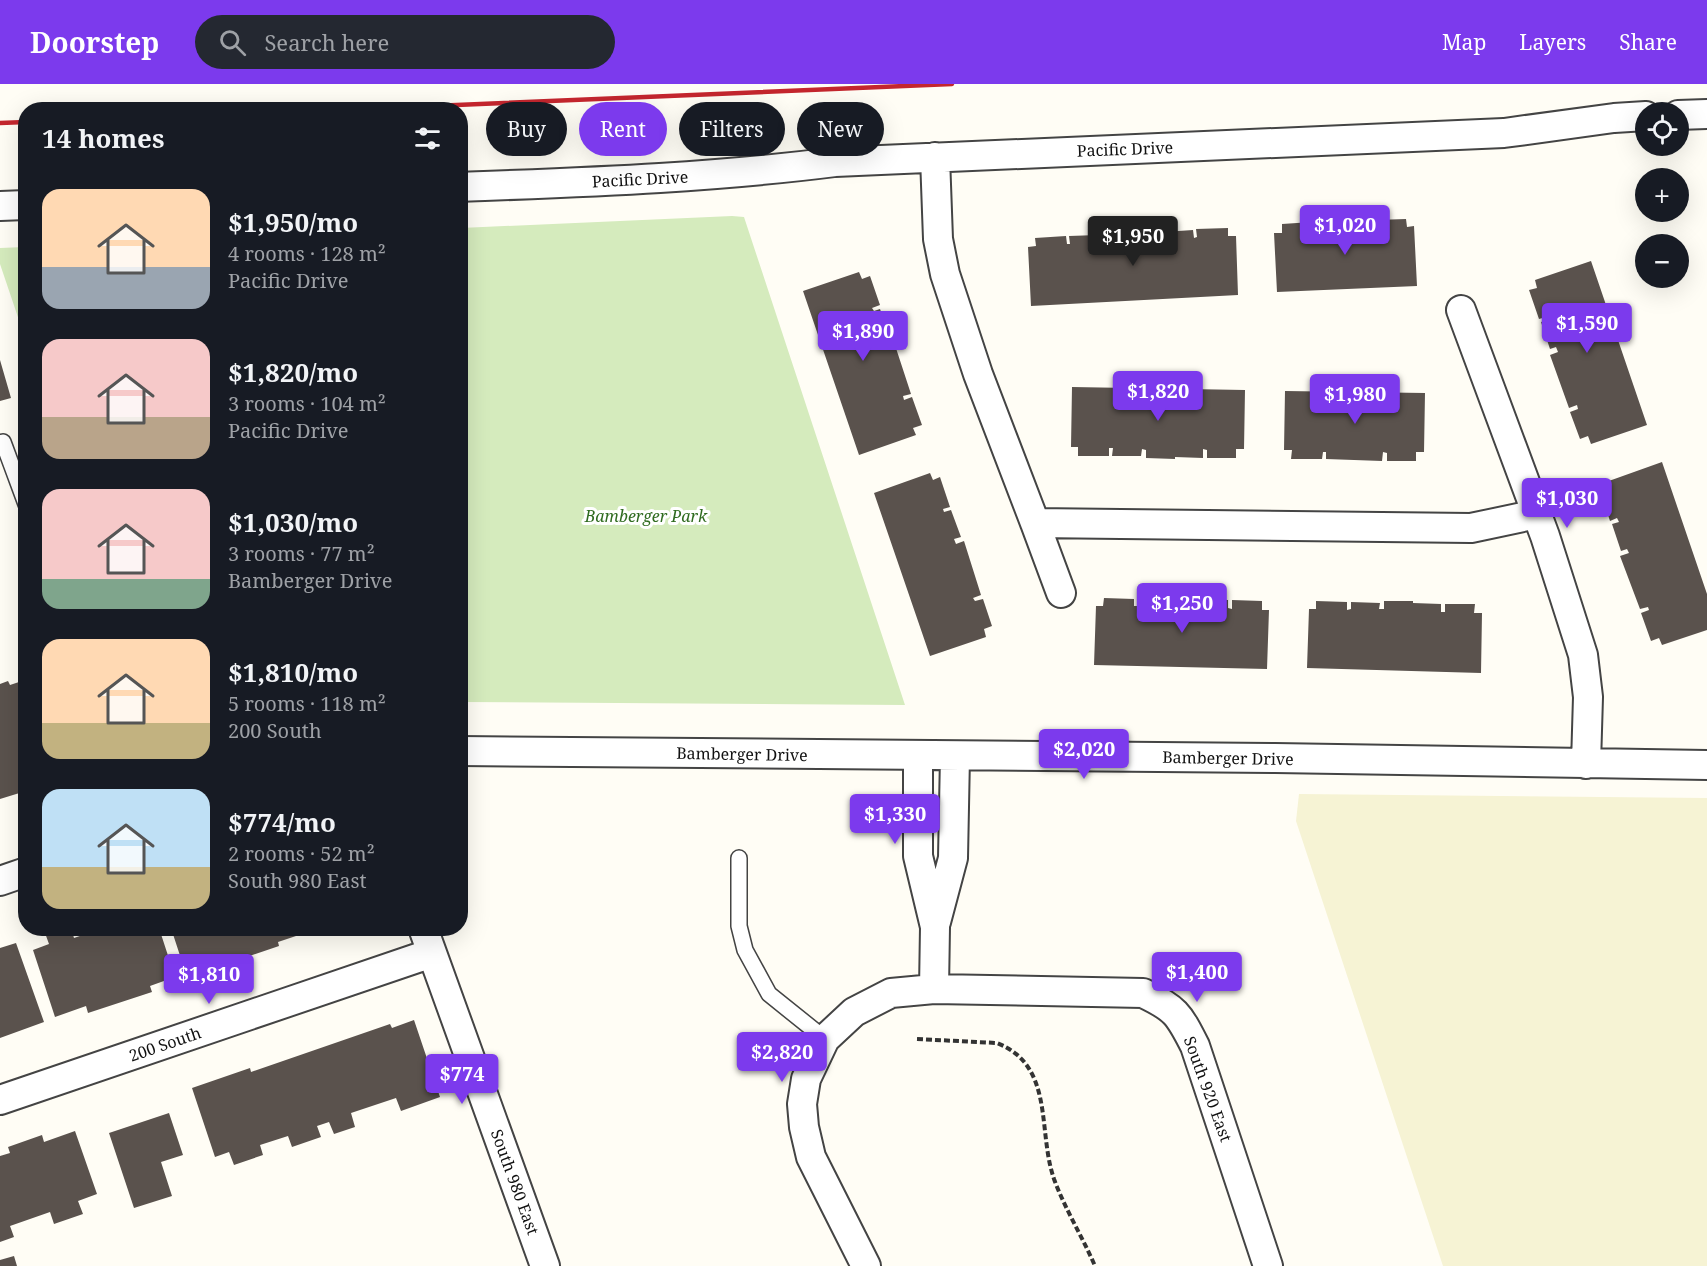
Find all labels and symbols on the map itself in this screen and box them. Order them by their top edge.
street label: Pacific Drive [1076,136,1174,162]
street label: Pacific Drive [591,165,689,193]
pin: $1,020 [1296,205,1394,256]
pin: $1,950 [1084,216,1182,267]
pin: $1,590 [1538,303,1636,354]
pin: $1,890 [814,311,912,362]
pin: $1,820 [1109,371,1207,422]
pin: $1,980 [1306,374,1404,425]
pin: $1,030 [1518,478,1616,529]
park label: Bamberger Park [584,505,708,527]
pin: $1,250 [1133,583,1231,634]
pin: $2,020 [1035,729,1133,780]
street label: Bamberger Drive [676,742,808,766]
street label: Bamberger Drive [1162,746,1294,770]
pin: $1,330 [846,794,944,845]
pin: $1,400 [1148,952,1246,1003]
pin: $1,810 [160,954,258,1005]
street label: 200 South [126,1021,204,1067]
pin: $2,820 [733,1032,831,1083]
street label: South 920 East [1179,1033,1237,1145]
pin: $774 [426,1054,498,1105]
street label: South 980 East [486,1126,544,1238]

